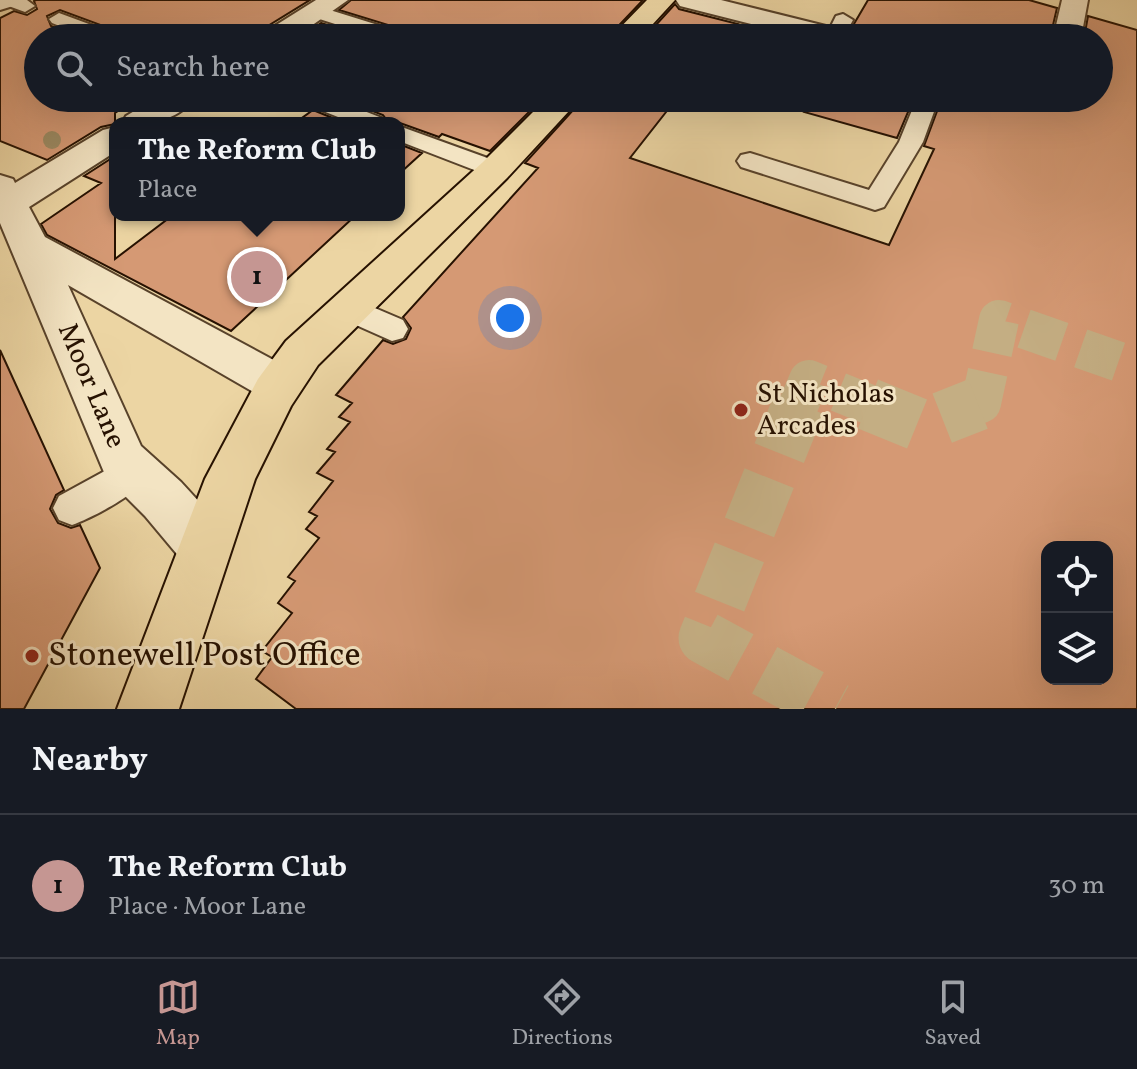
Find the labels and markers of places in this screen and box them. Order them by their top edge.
pin: 1 [231,247,283,307]
place label: St Nicholas Arcades [757,375,895,446]
marker: St Nicholas Arcades [732,401,750,419]
place label: Stonewell Post Office [48,633,361,680]
marker: Stonewell Post Office [23,647,41,665]

